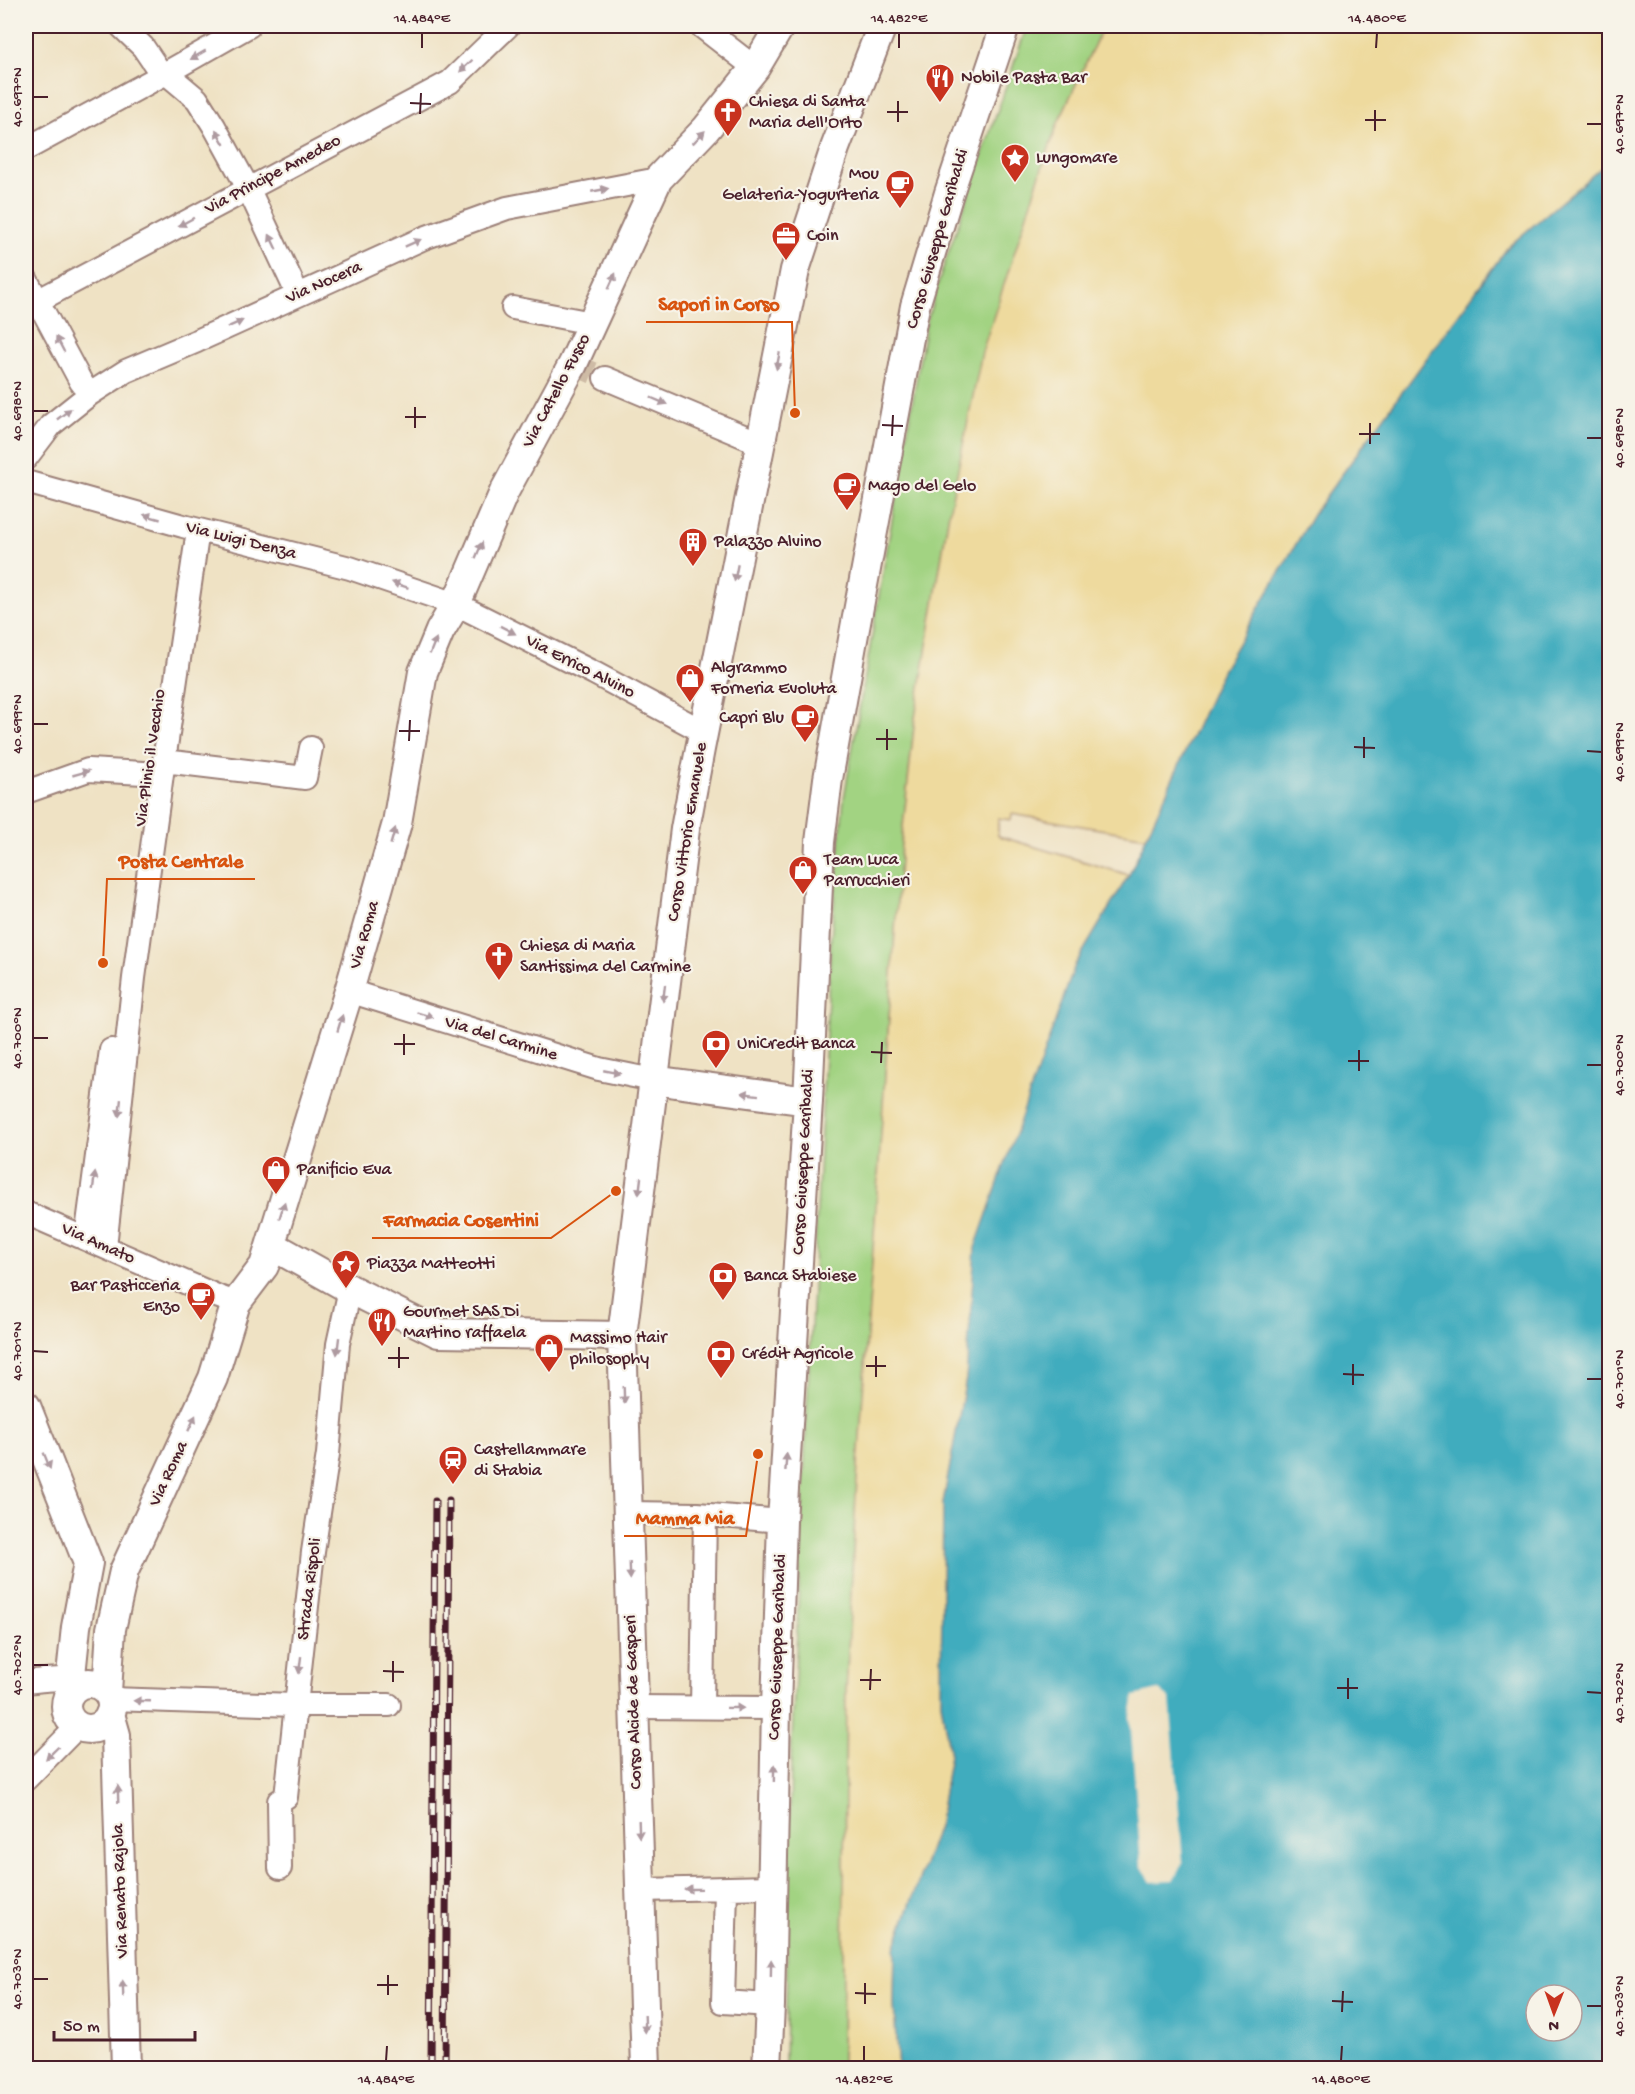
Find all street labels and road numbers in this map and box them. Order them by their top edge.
street label: Via Principe Amedeo [200,130,345,220]
street label: Corso Giuseppe Garibaldi [902,147,974,331]
street label: Via Nocera [282,257,366,309]
street label: Via Catello Fusco [518,331,596,452]
street label: Via Luigi Denza [183,517,299,565]
street label: Via Errico Alvino [521,630,638,704]
street label: Via Plinio il Vecchio [131,688,171,829]
street label: Corso Vittorio Emanuele [663,740,713,923]
street label: Via Roma [345,898,385,972]
street label: Via del Carmine [441,1012,561,1066]
street label: Corso Giuseppe Garibaldi [789,1068,819,1255]
street label: Via Amato [57,1218,138,1270]
street label: Via Roma [144,1437,194,1511]
street label: Strada Rispoli [293,1537,327,1641]
street label: Corso Giuseppe Garibaldi [764,1554,792,1740]
street label: Corso Alcide de Gasperi [620,1614,648,1790]
street label: Via Renato Rajola [108,1822,134,1960]

